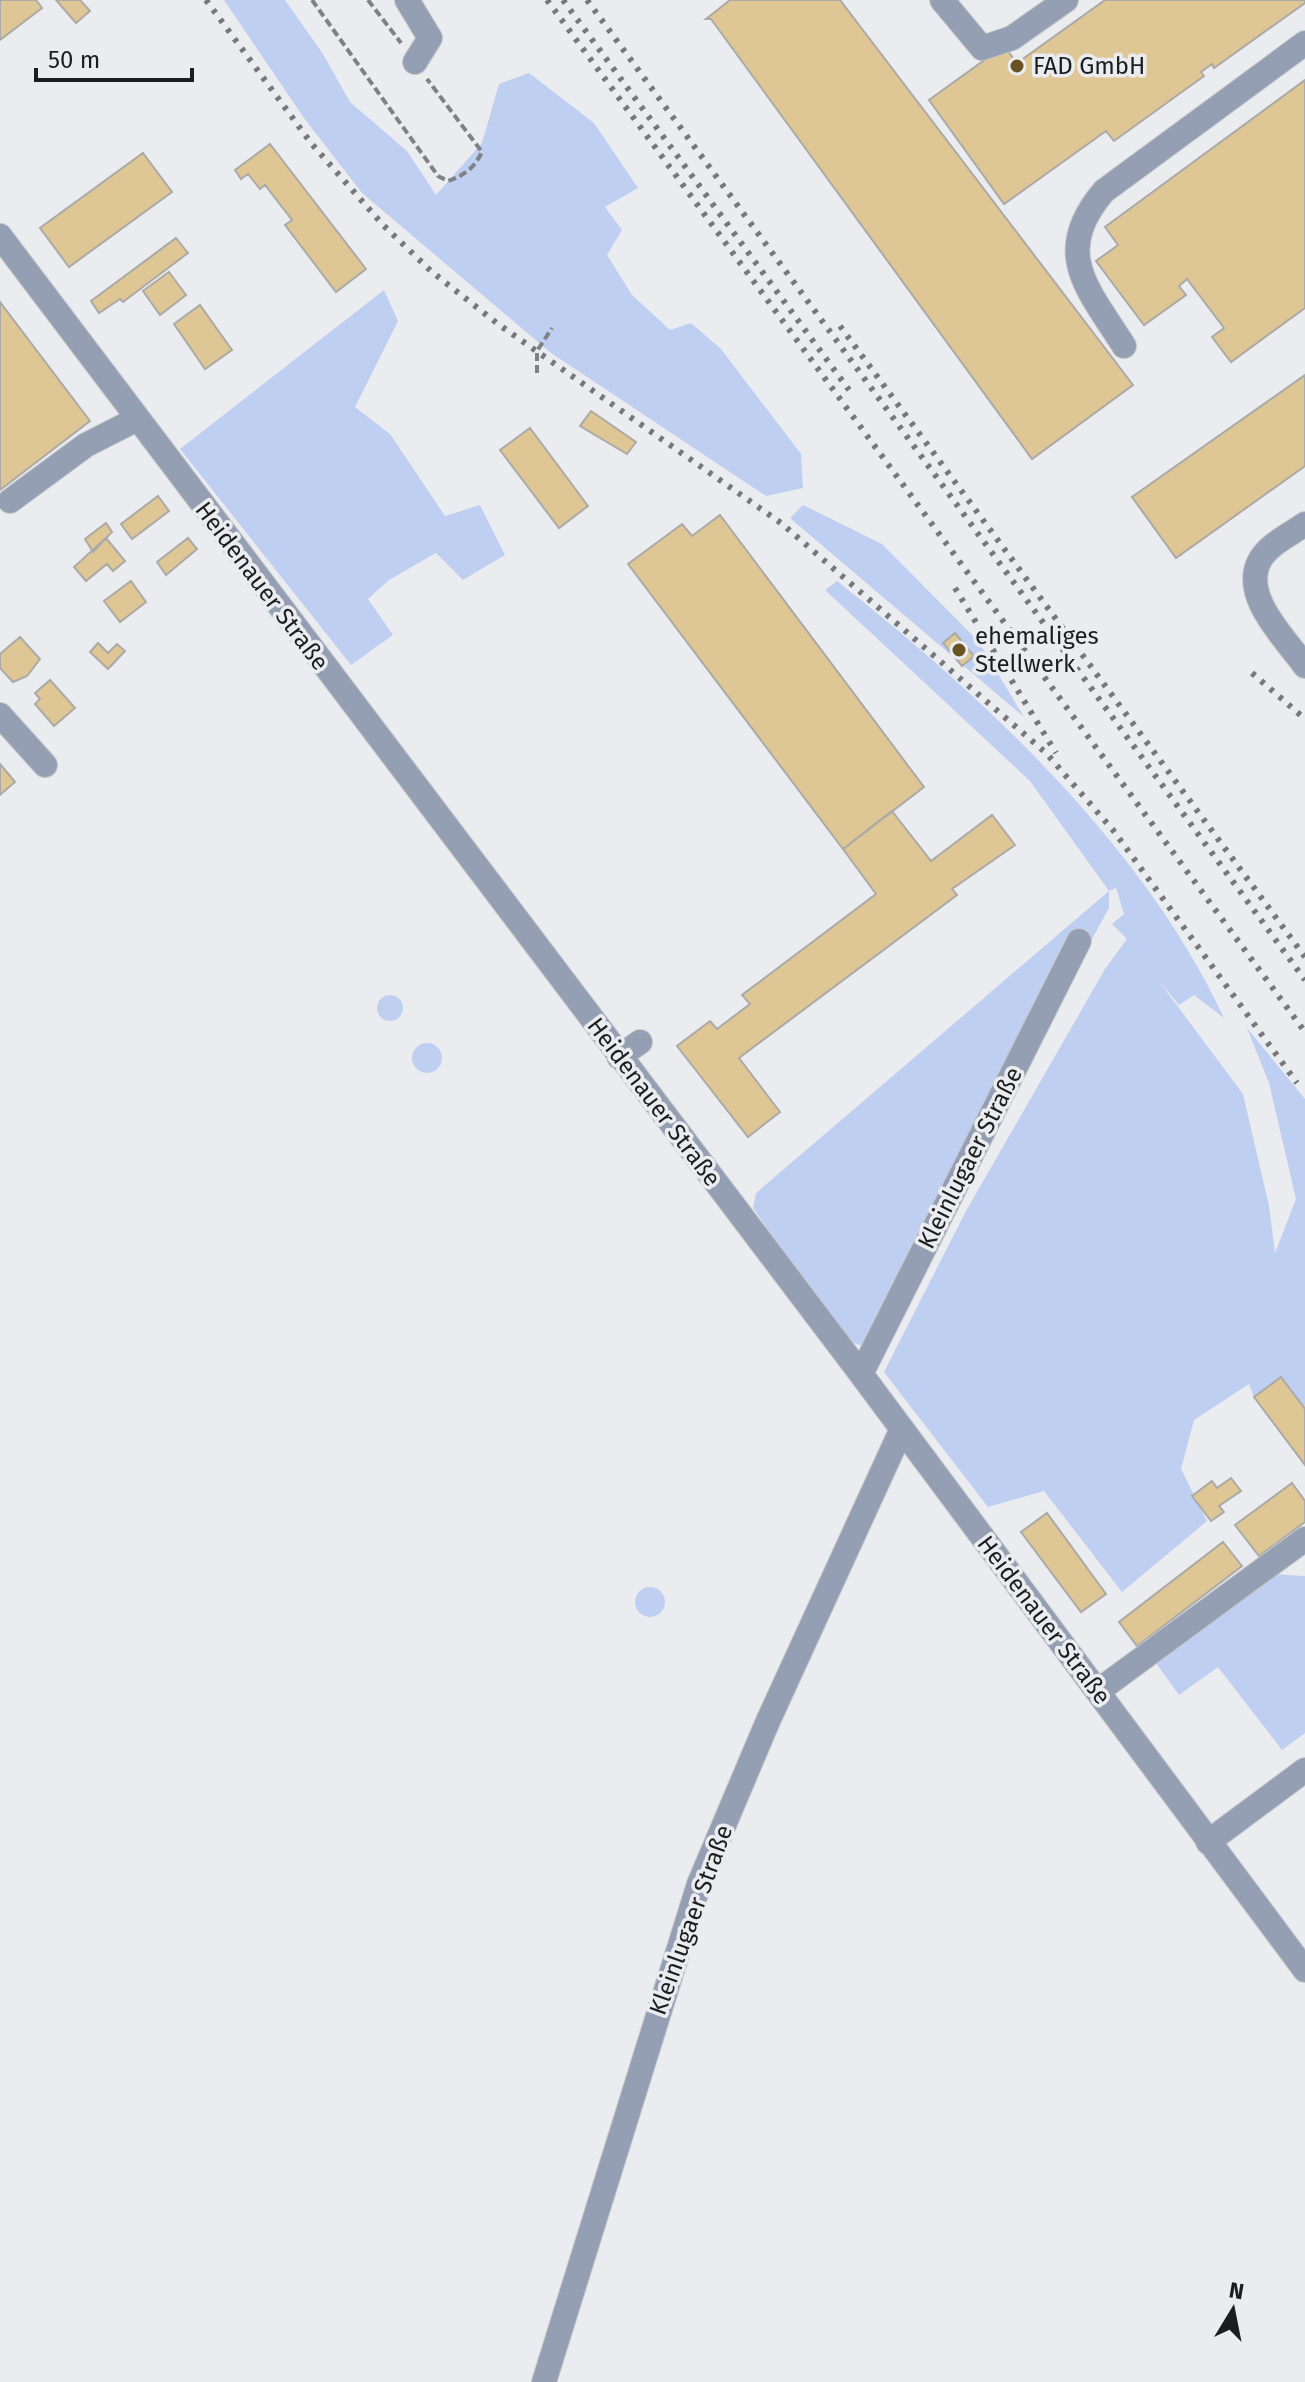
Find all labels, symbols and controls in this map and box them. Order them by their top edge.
scale bar [36,32,192,82]
text: 50 m [48,46,100,74]
place label: FAD GmbH [1033,52,1145,80]
marker: FAD GmbH [1008,57,1026,75]
street label: Heidenauer Straße [189,496,335,676]
place label: ehemaliges Stellwerk [975,622,1099,678]
marker: ehemaliges Stellwerk [950,641,968,659]
street label: Heidenauer Straße [581,1012,727,1192]
street label: Kleinlugaer Straße [912,1062,1028,1254]
street label: Heidenauer Straße [971,1530,1117,1710]
street label: Kleinlugaer Straße [644,1821,738,2019]
north arrow [1193,2270,1273,2350]
text: N [1227,2276,1246,2305]

